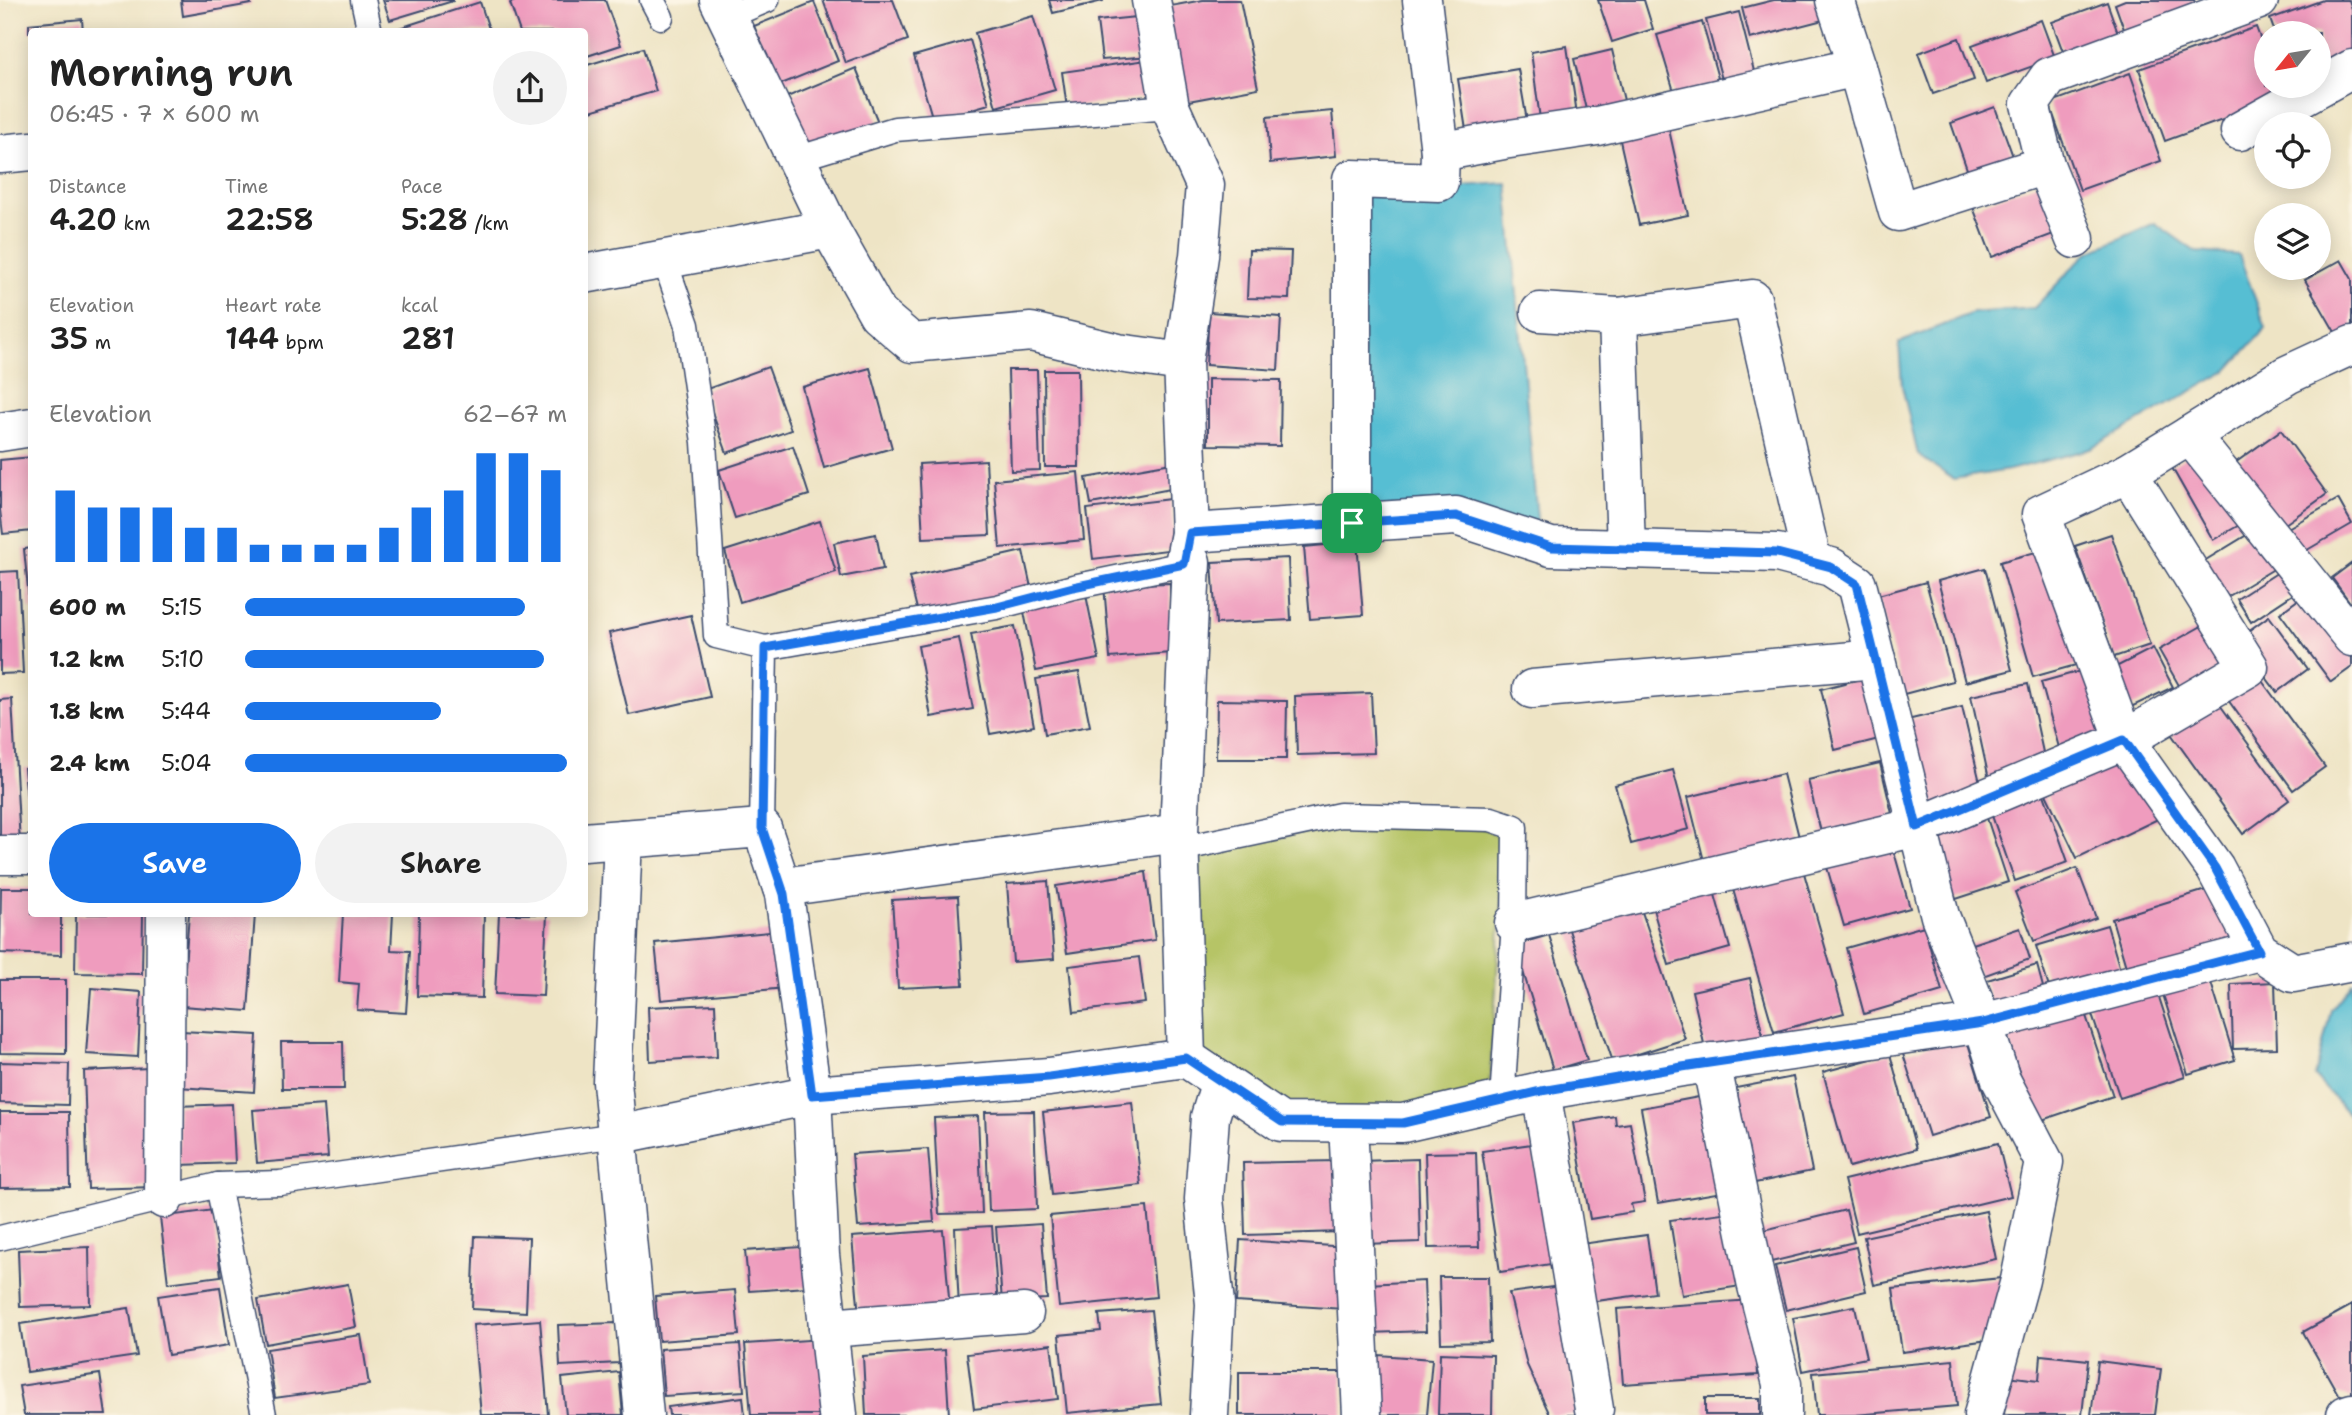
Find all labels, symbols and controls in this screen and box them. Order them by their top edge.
north arrow [2254,21,2331,98]
map controls [2254,21,2331,280]
text: Morning run [49,47,293,98]
button: share [493,51,567,125]
text: 06:45 · 7 × 600 m [49,99,260,129]
button: locate [2254,112,2331,189]
text: Distance [49,174,127,199]
text: Time [225,174,269,199]
text: Pace [401,174,443,199]
text: 4.20 [49,199,117,240]
text: 22:58 [225,199,314,240]
text: 5:28 [401,199,468,240]
button: layers [2254,203,2331,280]
text: km [117,211,150,236]
text: /km [468,211,509,236]
text: Elevation [49,293,134,318]
text: Heart rate [225,293,322,318]
text: kcal [401,293,438,318]
text: 35 [49,318,88,359]
text: 144 [225,318,279,359]
text: 281 [401,318,455,359]
text: m [88,330,111,355]
text: bpm [279,330,324,355]
text: Elevation [49,399,152,429]
text: 62–67 m [463,399,567,429]
pin [1322,493,1382,553]
icon: arrive [1333,504,1371,542]
text: 600 m [49,592,126,622]
text: 5:15 [161,592,202,622]
text: 1.2 km [49,644,125,674]
text: 5:10 [161,644,204,674]
text: 1.8 km [49,696,124,726]
text: 5:44 [161,696,211,726]
text: 2.4 km [49,748,130,778]
text: 5:04 [161,748,211,778]
button: Save [49,823,301,903]
button: Share [315,823,567,903]

